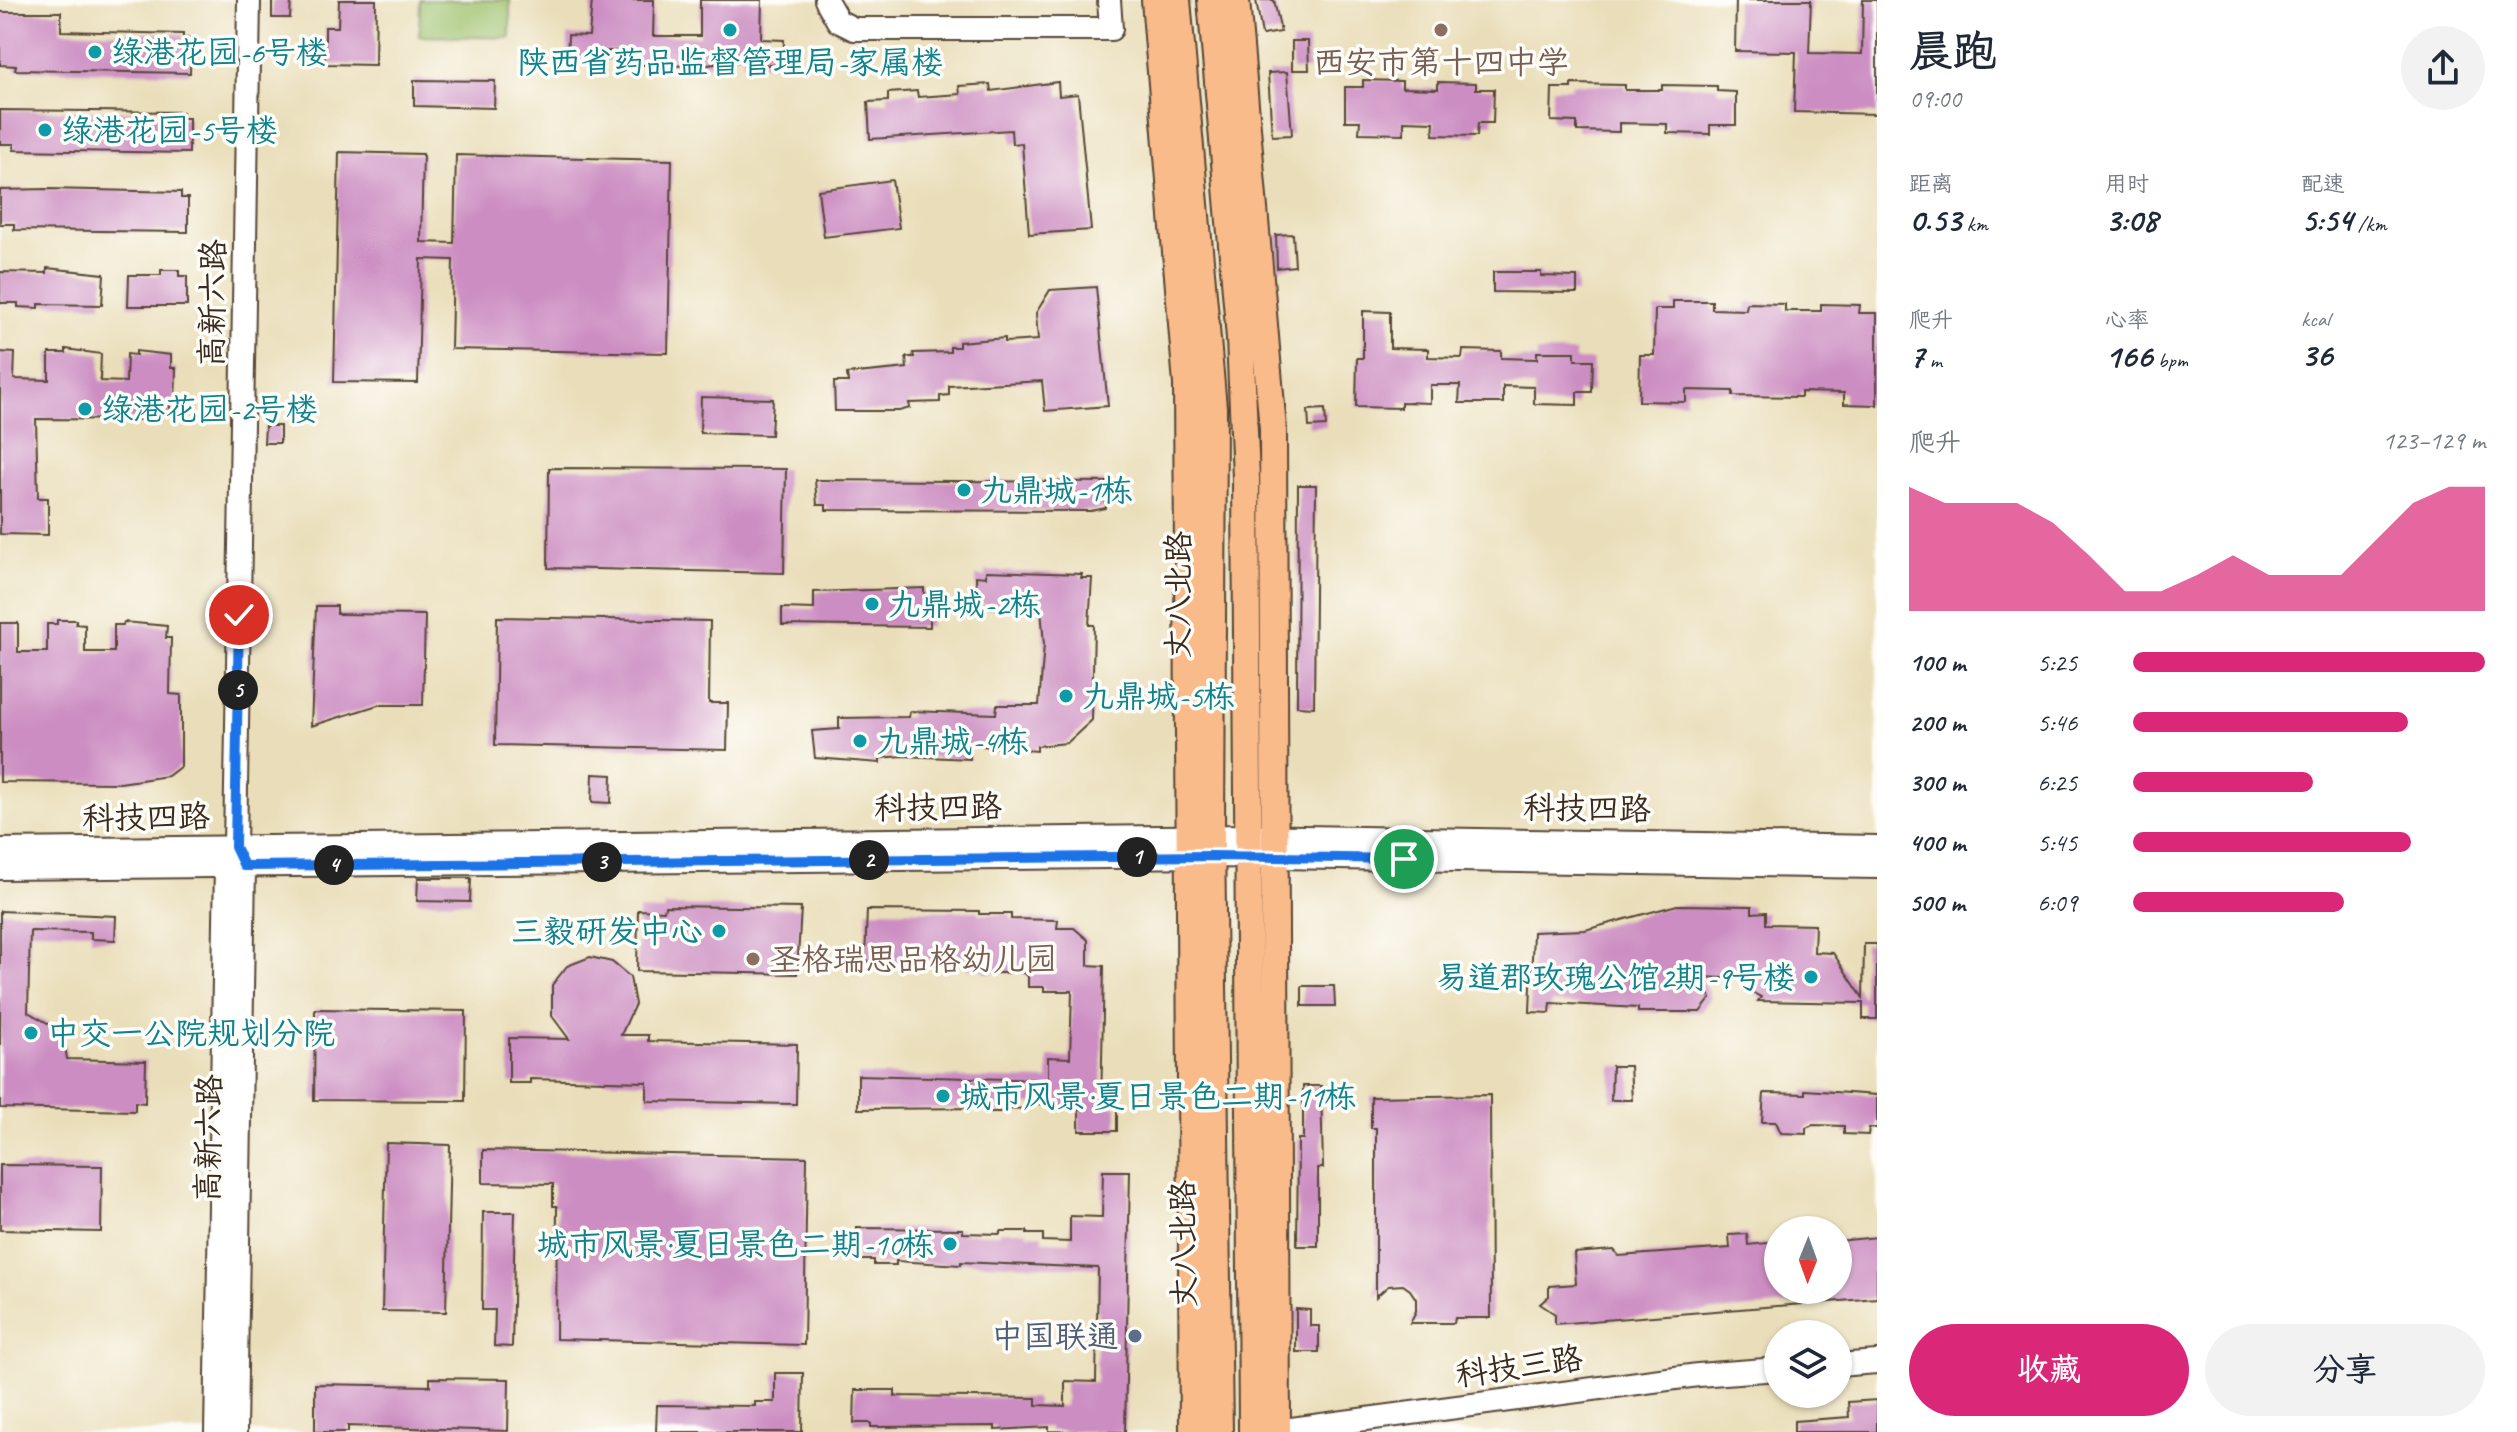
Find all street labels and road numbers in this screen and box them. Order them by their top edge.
street label: 高新六路 [191,239,234,367]
street label: 丈八北路 [1158,531,1199,659]
street label: 科技四路 [874,786,1002,829]
street label: 科技四路 [1523,787,1651,830]
street label: 科技四路 [82,796,210,839]
street label: 高新六路 [187,1074,230,1202]
street label: 丈八北路 [1162,1180,1205,1308]
street label: 科技三路 [1453,1337,1585,1396]

